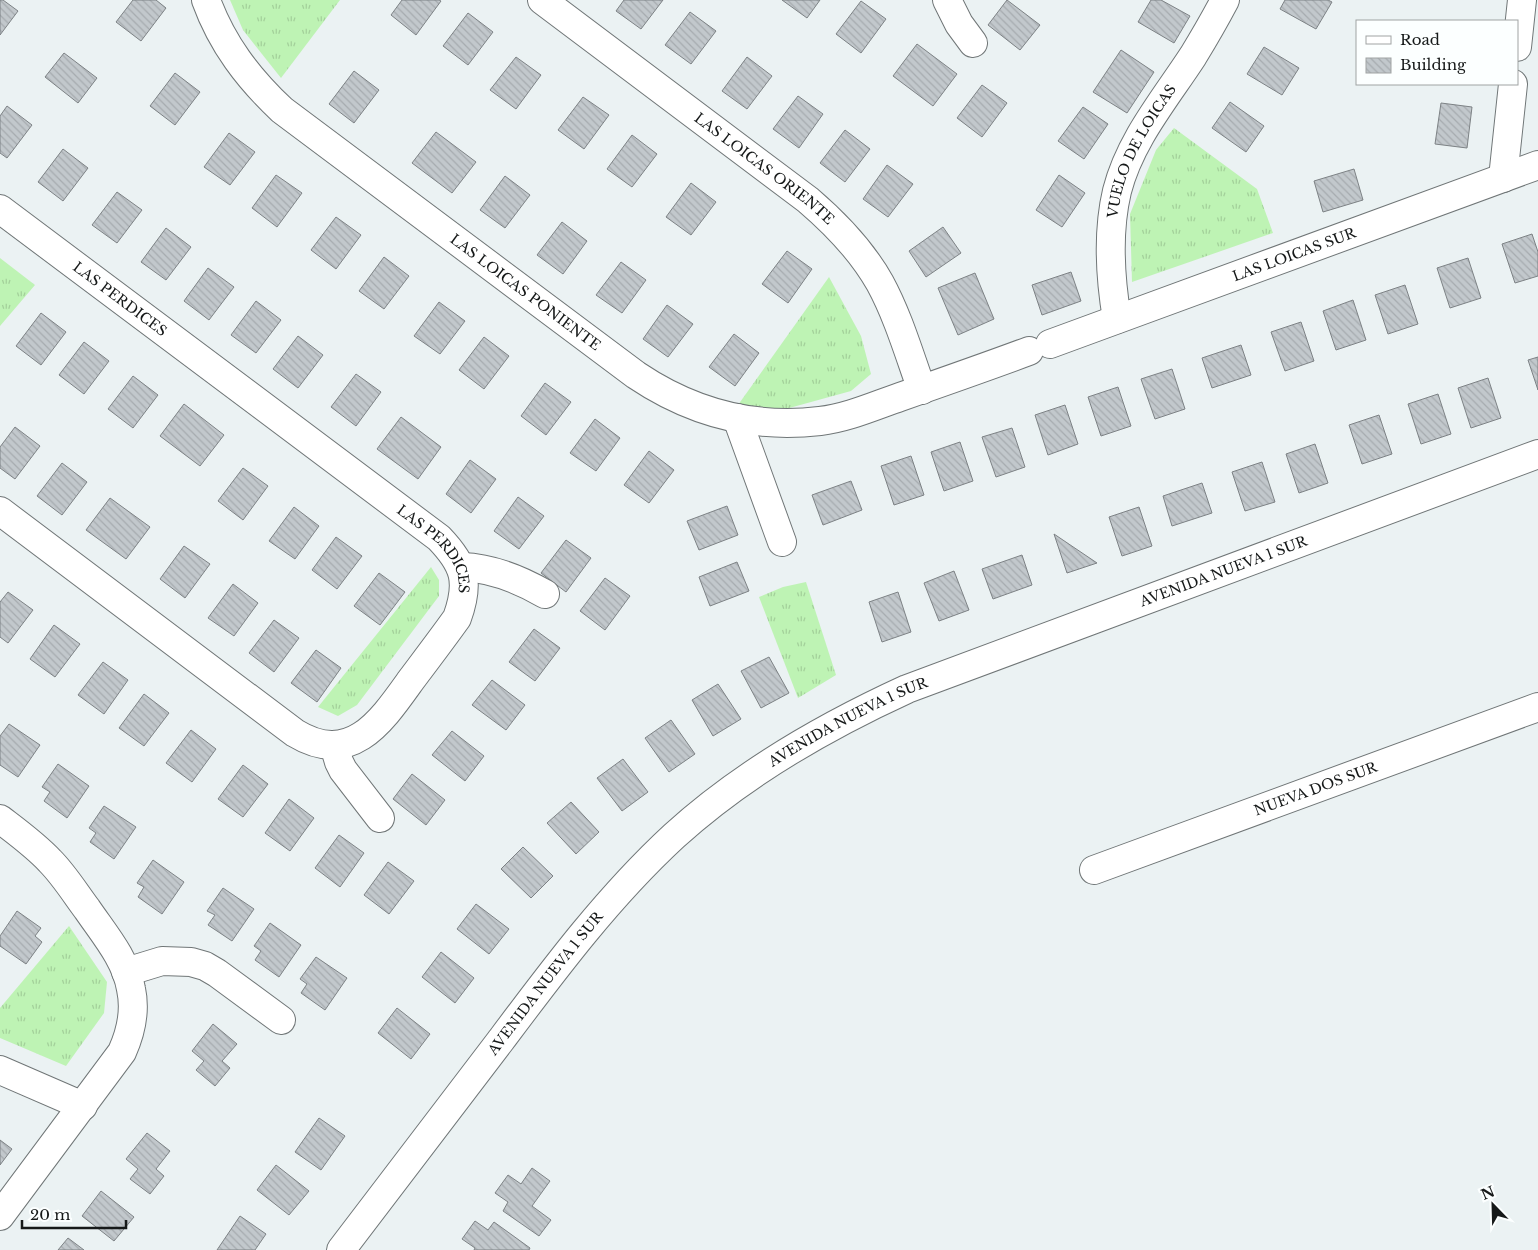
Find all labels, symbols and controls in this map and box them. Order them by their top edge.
legend [1356,20,1518,85]
text: Road [1400,30,1440,49]
text: Building [1400,55,1467,74]
street label: VUELO DE LOICAS [1103,81,1180,220]
street label: LAS LOICAS ORIENTE [691,109,838,228]
street label: LAS LOICAS SUR [1230,223,1359,285]
street label: LAS LOICAS PONIENTE [447,230,604,354]
street label: LAS PERDICES [69,258,171,340]
street label: LAS PERDICES [393,501,473,594]
street label: AVENIDA NUEVA 1 SUR [1136,532,1310,611]
street label: AVENIDA NUEVA 1 SUR [764,673,931,771]
street label: NUEVA DOS SUR [1251,758,1381,819]
street label: AVENIDA NUEVA 1 SUR [483,907,607,1059]
north arrow [1468,1180,1518,1230]
text: N [1478,1182,1497,1204]
scale bar [22,1198,126,1230]
text: 20 m [30,1205,70,1224]

